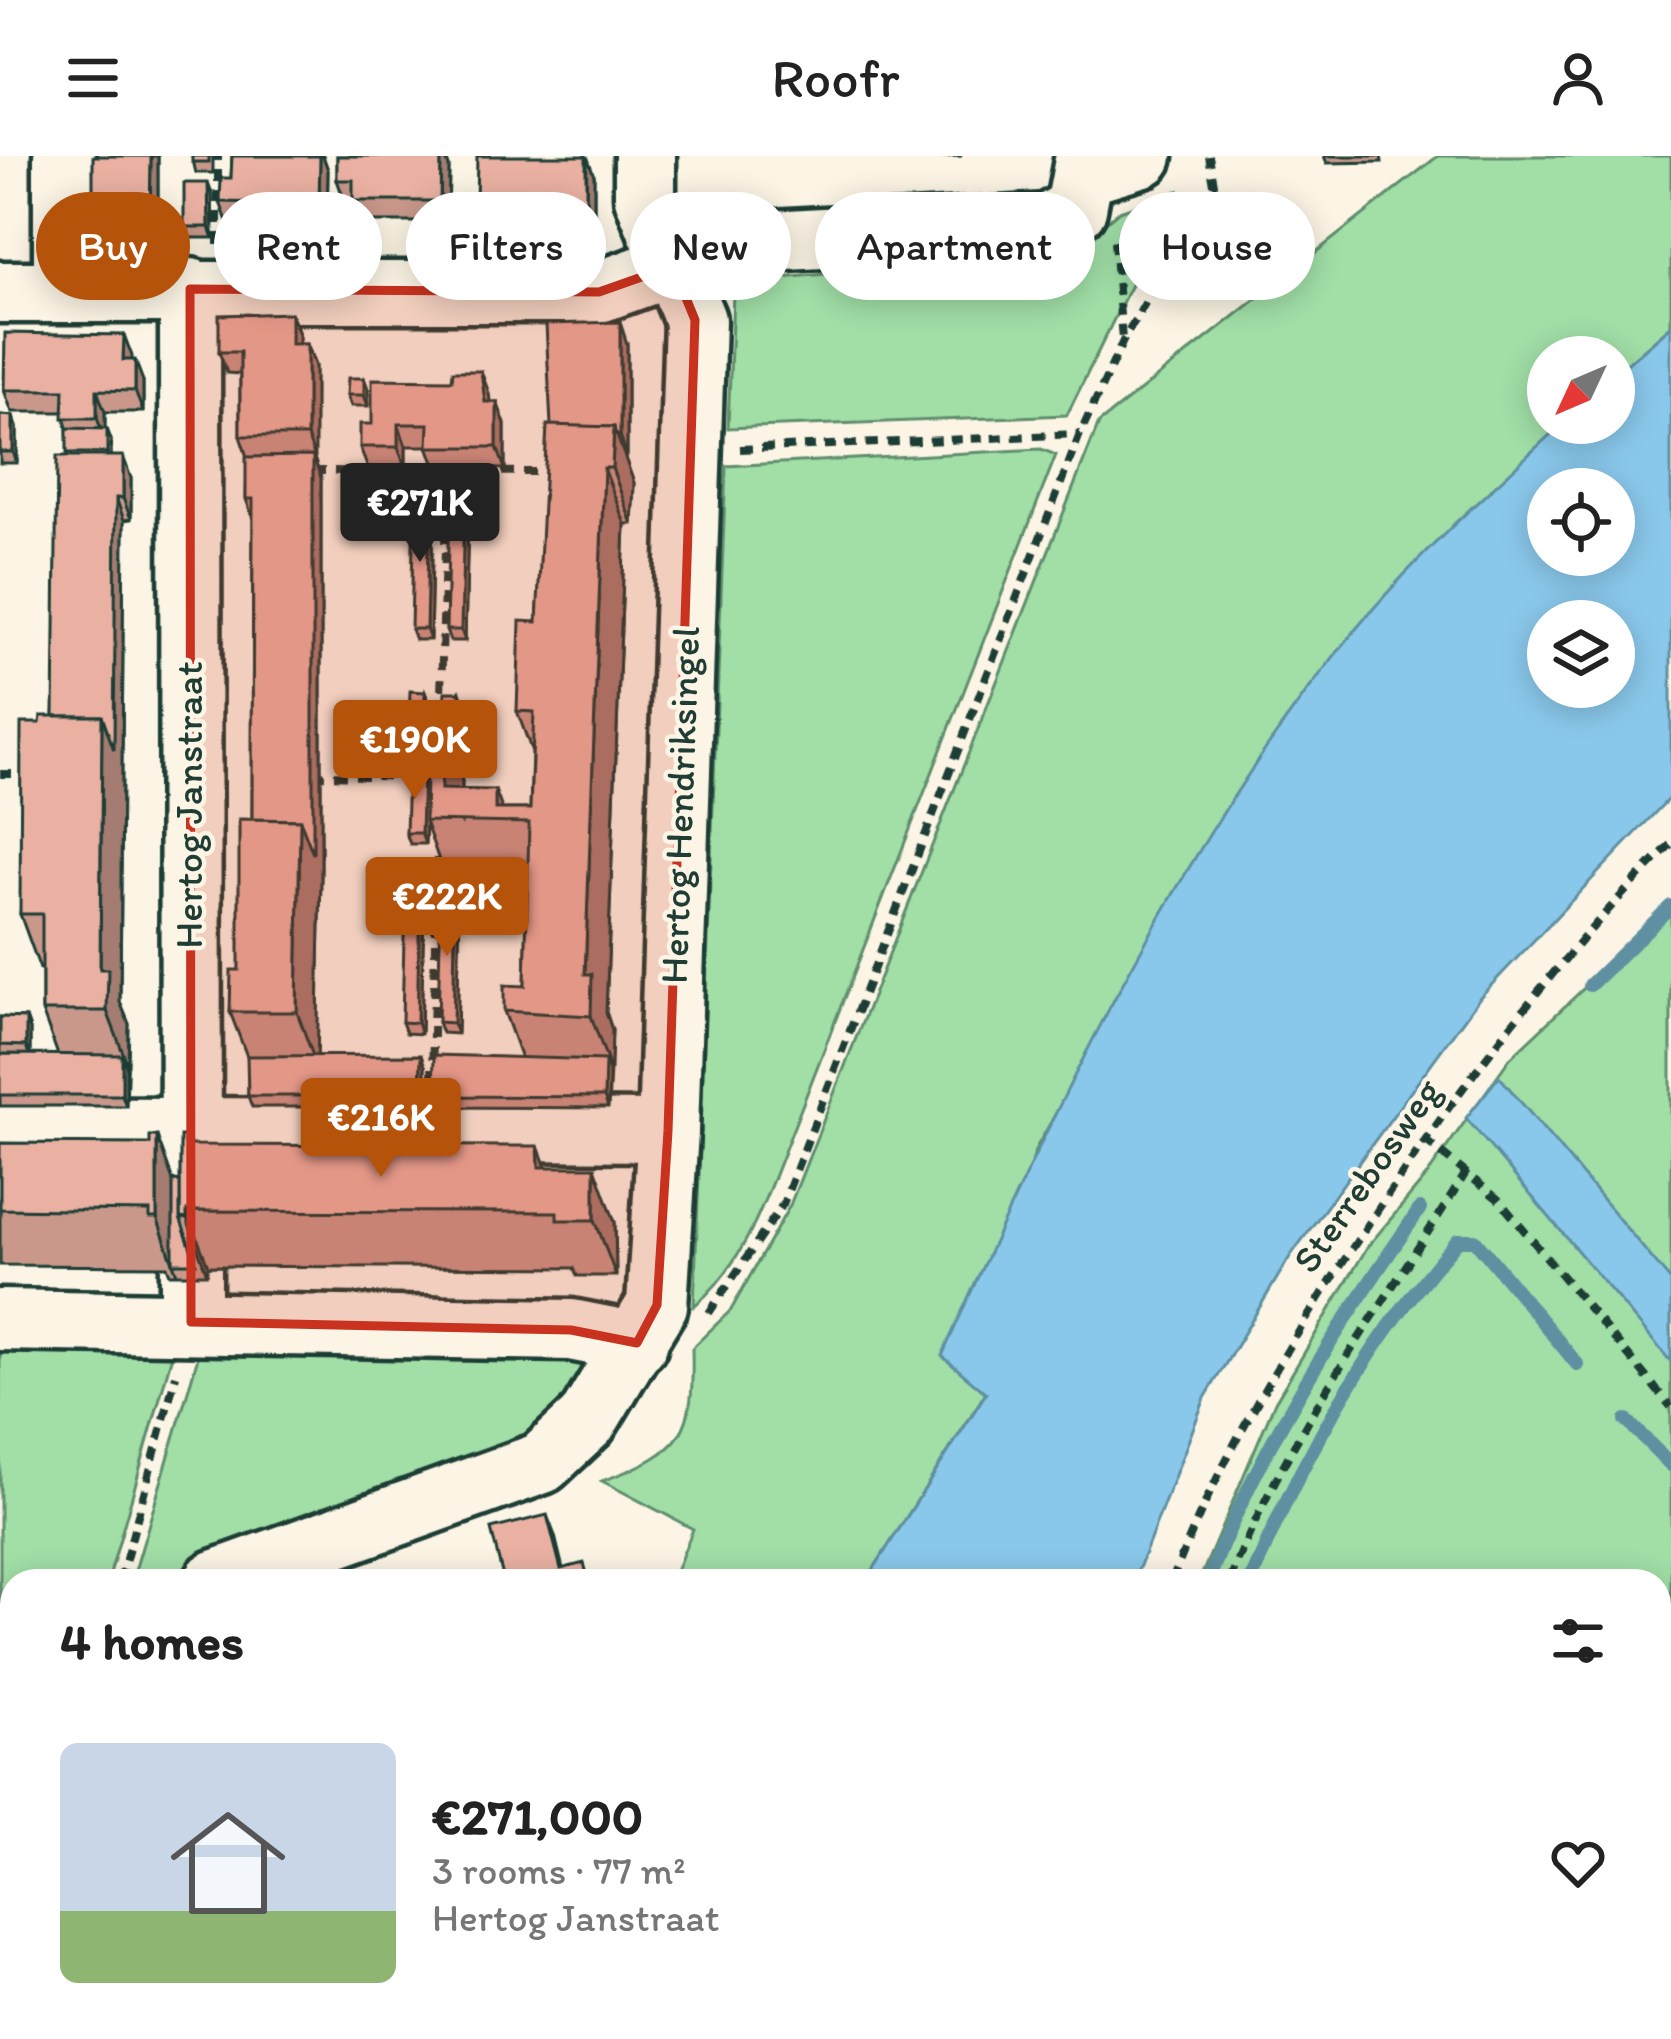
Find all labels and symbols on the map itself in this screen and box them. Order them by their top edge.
north arrow [1527,336,1635,444]
pin: €271K [336,463,504,565]
street label: Hertog Hendriksingel [650,625,709,985]
street label: Hertog Janstraat [165,661,212,949]
pin: €190K [331,700,499,802]
pin: €222K [363,857,531,959]
street label: Sterrebosweg [1282,1069,1451,1282]
pin: €216K [297,1078,465,1180]

